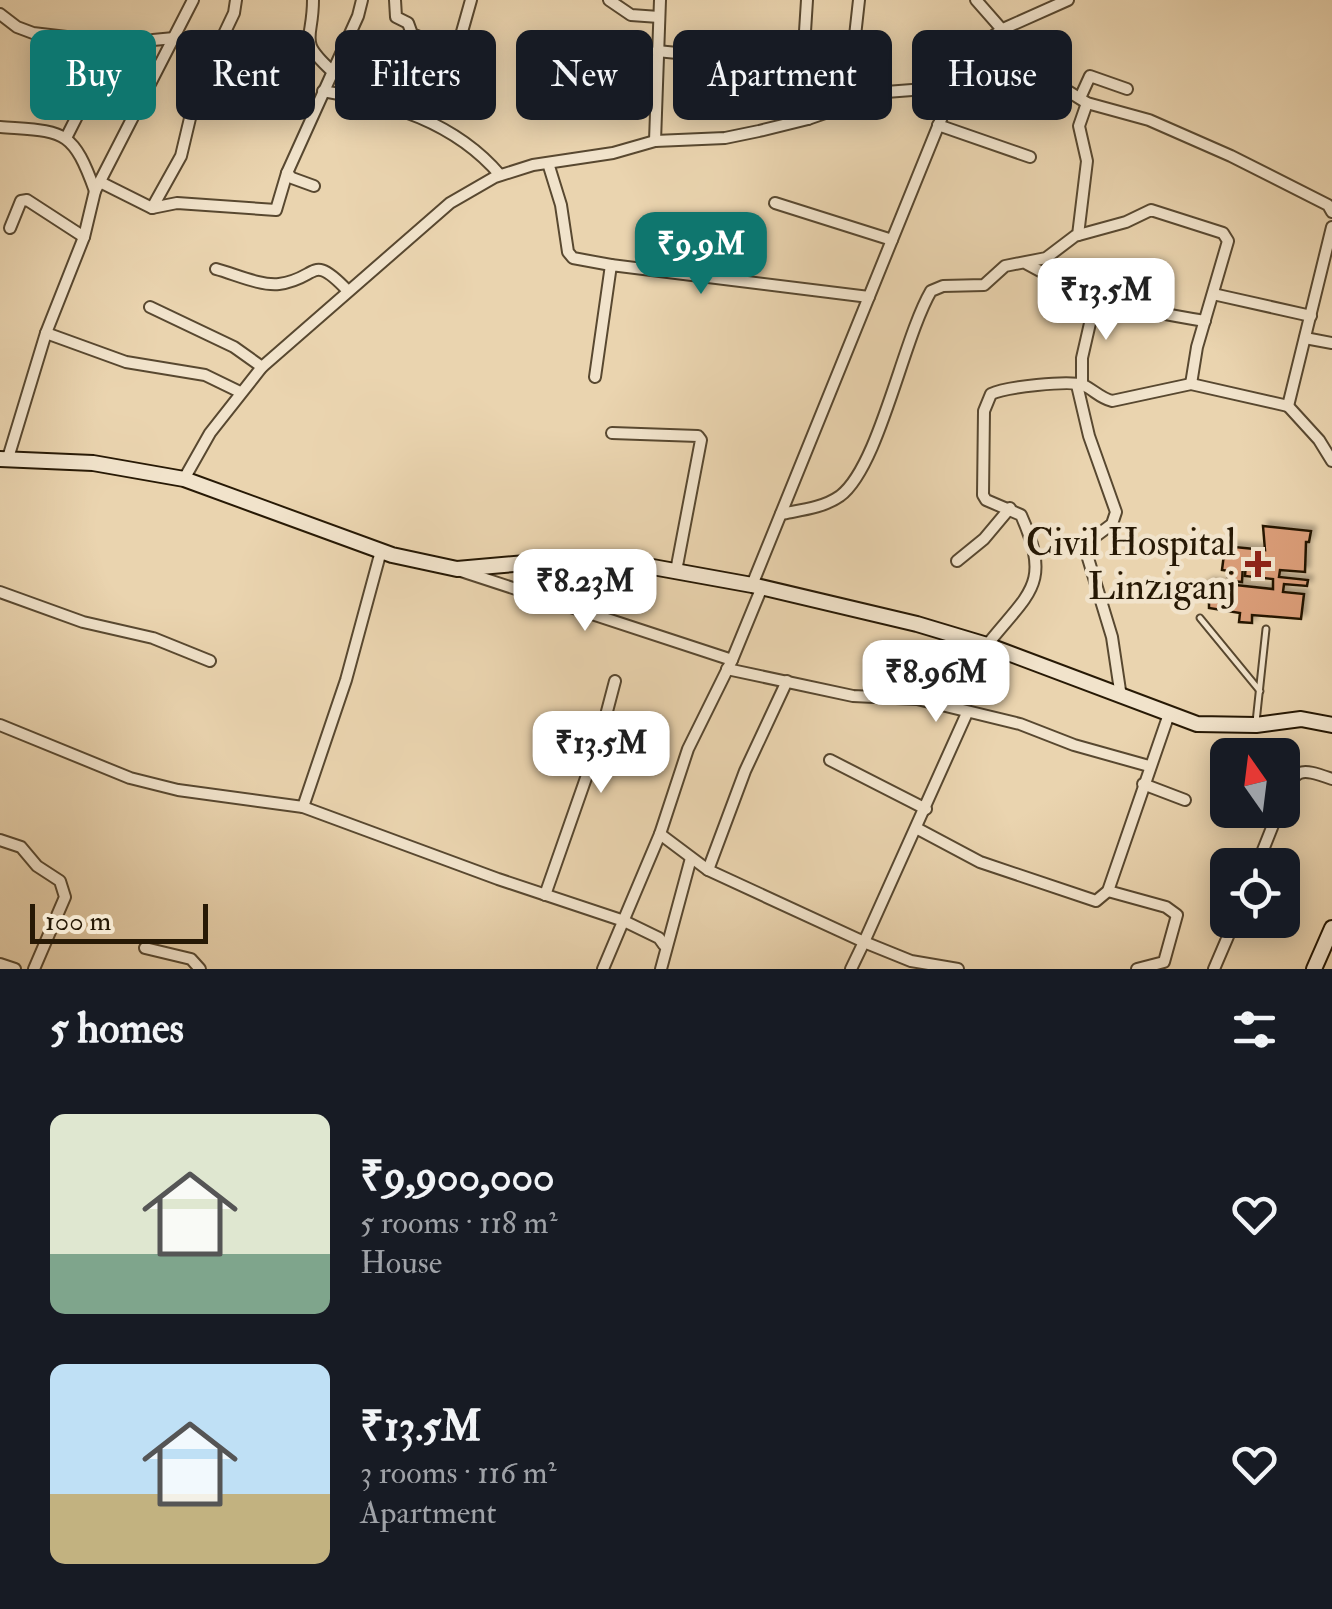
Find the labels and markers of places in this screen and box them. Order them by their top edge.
pin: ₹9.9M [631,212,771,297]
pin: ₹13.5M [1025,258,1187,343]
place label: Civil Hospital Linziganj [1026,519,1236,611]
pin: ₹8.23M [504,549,666,634]
marker: Civil Hospital Linziganj [1245,551,1271,577]
pin: ₹8.96M [855,640,1017,725]
pin: ₹13.5M [520,711,682,796]

